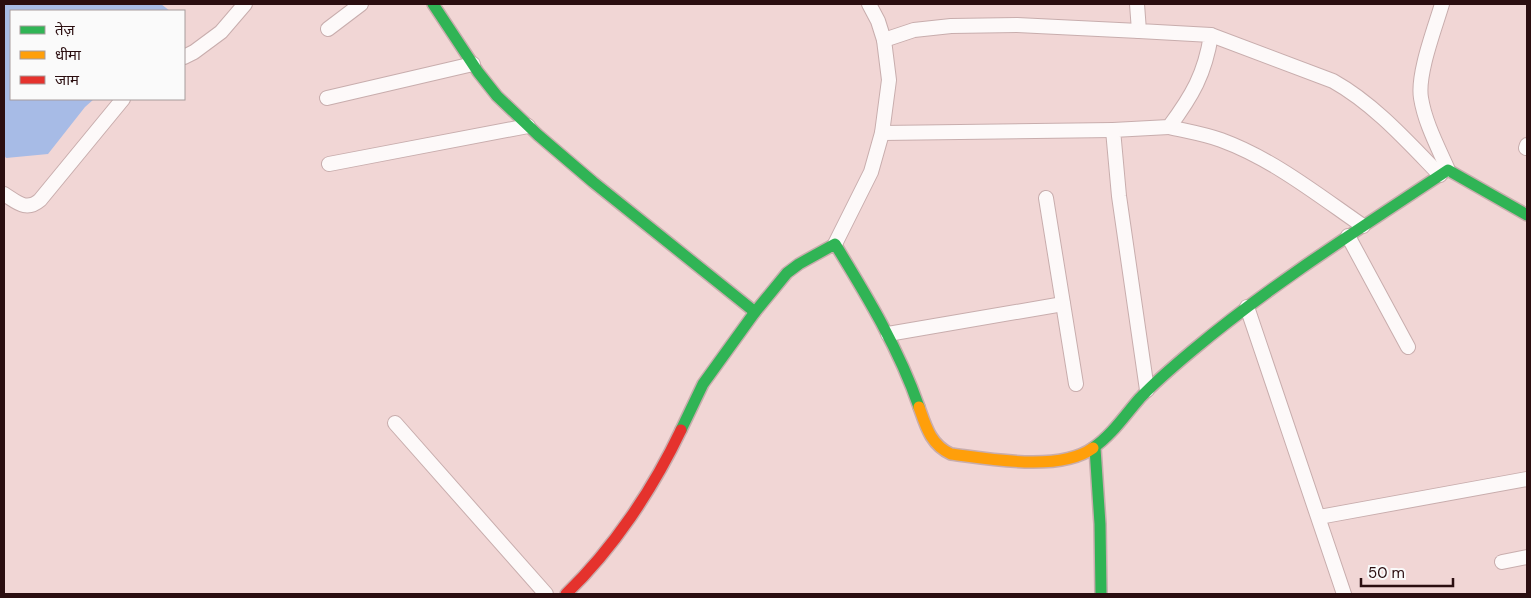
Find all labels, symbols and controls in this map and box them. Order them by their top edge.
legend [10,10,185,100]
text: तेज़ [55,20,76,40]
text: धीमा [55,45,82,65]
text: जाम [55,70,80,90]
scale bar [1361,556,1454,588]
text: 50 m [1368,563,1405,583]

